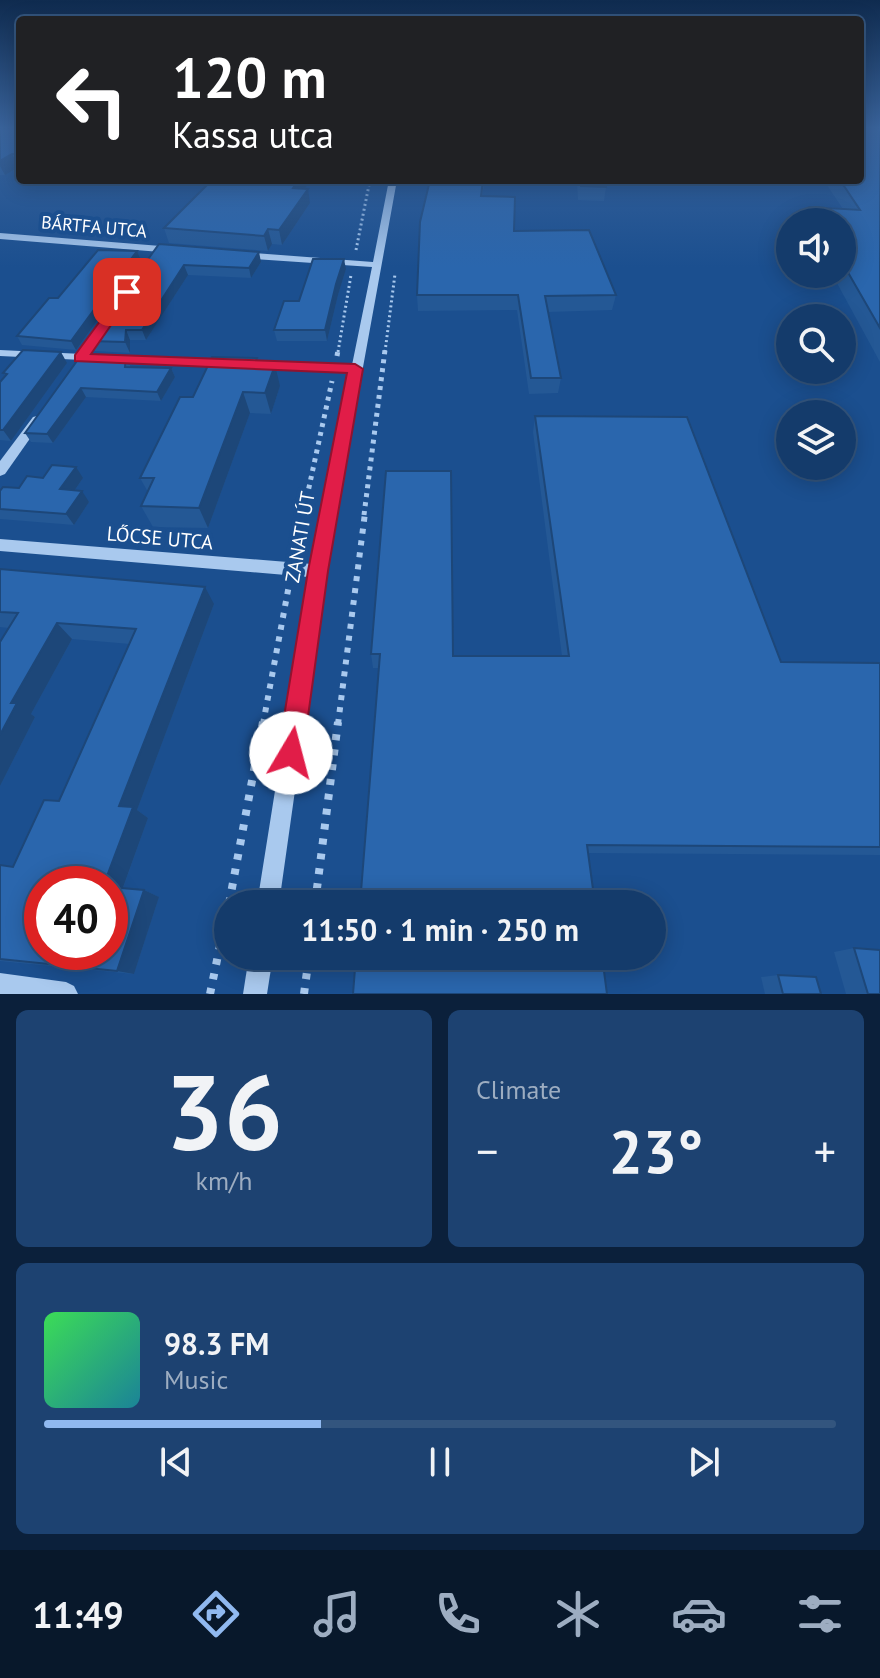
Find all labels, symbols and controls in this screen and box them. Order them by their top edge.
text: 120 m [172,41,327,113]
icon: left [40,48,144,152]
text: Kassa utca [172,111,334,158]
map controls [776,208,856,480]
button: sound [776,208,856,288]
street label: BÁRTFA UTCA [40,210,148,243]
pin [93,258,161,326]
icon: arrive [105,270,149,314]
button: search [776,304,856,384]
button: layers [776,400,856,480]
street label: ZANATI ÚT [279,489,321,585]
street label: LŐCSE UTCA [106,520,214,556]
position arrow [249,711,333,795]
speed limit sign: 40 [24,866,128,970]
text: 11:50 · 1 min · 250 m [301,910,579,949]
text: 36 [165,1044,283,1179]
text: Climate [476,1073,561,1106]
text: 23° [609,1112,703,1190]
text: − [476,1122,498,1179]
text: + [814,1122,836,1179]
text: km/h [196,1164,253,1197]
text: 98.3 FM [164,1324,269,1363]
text: Music [164,1363,228,1396]
icon: previous [154,1440,198,1484]
icon: pause [418,1440,462,1484]
icon: next [682,1440,726,1484]
icon: directions [188,1586,244,1642]
icon: music [309,1586,365,1642]
icon: phone [430,1586,486,1642]
icon: climate [550,1586,606,1642]
icon: car [671,1586,727,1642]
icon: filters [792,1586,848,1642]
text: 11:49 [32,1591,124,1638]

